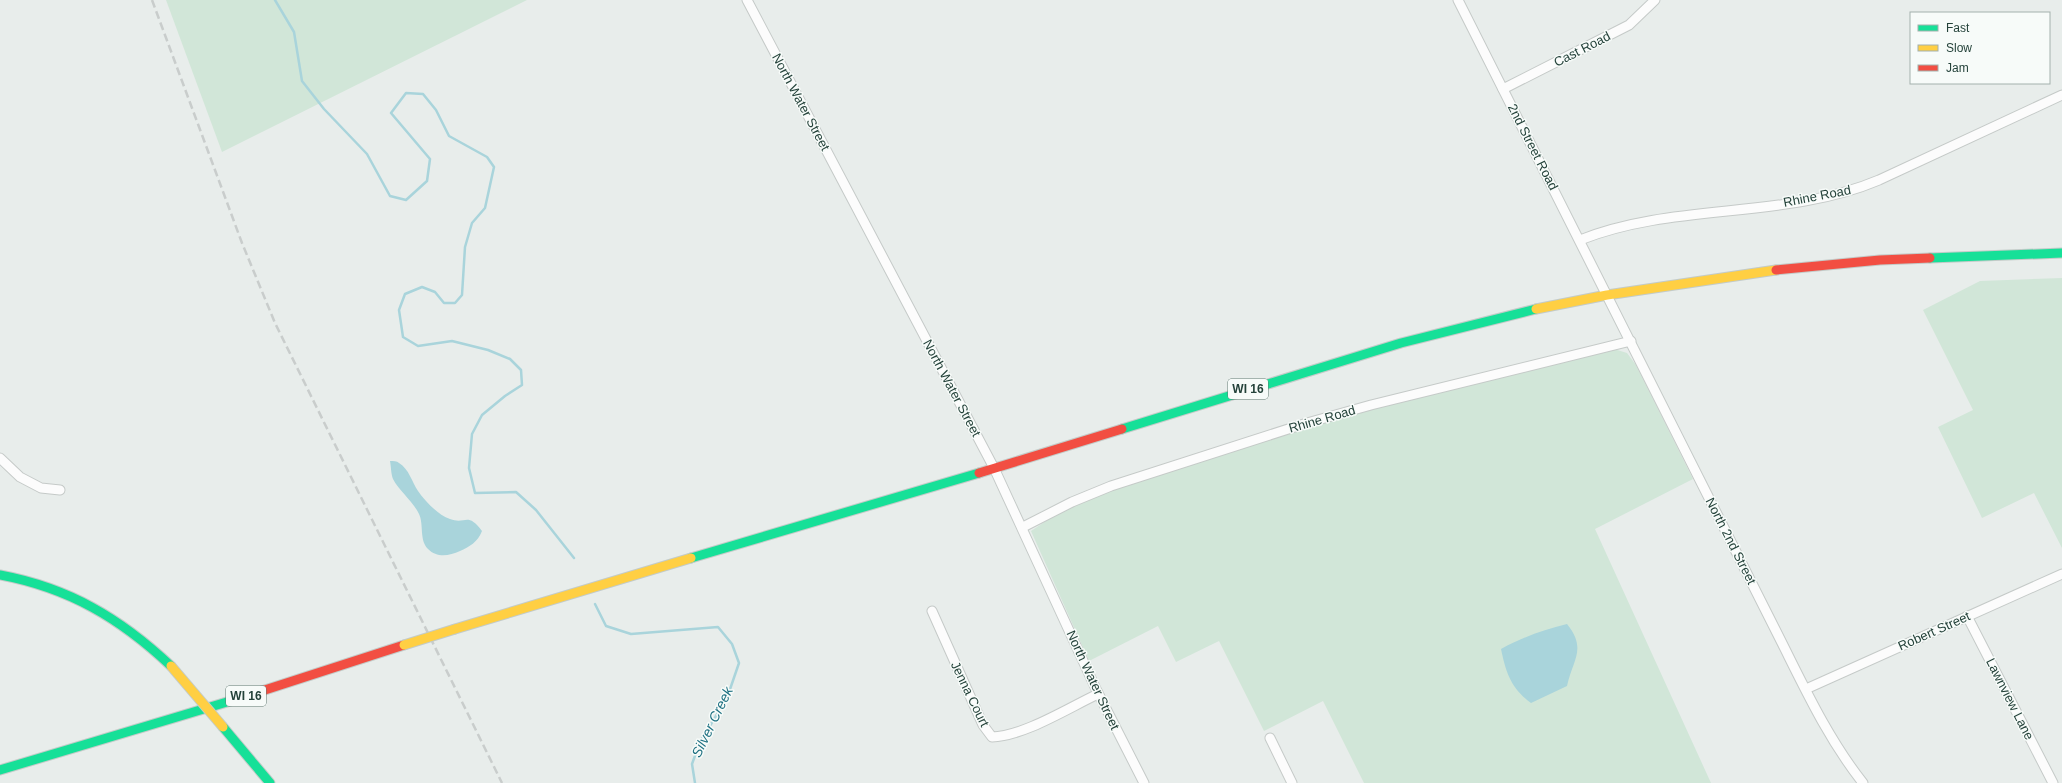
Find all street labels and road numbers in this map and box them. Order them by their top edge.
street label: Cast Road [1551,28,1613,70]
street label: North Water Street [769,51,833,153]
street label: 2nd Street Road [1505,101,1561,193]
street label: Rhine Road [1782,182,1852,210]
street label: North Water Street [920,337,984,439]
road number: WI 16 [1228,379,1268,399]
street label: Rhine Road [1287,402,1357,436]
street label: North 2nd Street [1703,495,1760,587]
street label: Robert Street [1896,608,1973,654]
street label: North Water Street [1063,628,1123,732]
street label: Lawnview Lane [1983,656,2037,742]
street label: Jenna Court [948,659,992,729]
road number: WI 16 [226,686,266,706]

